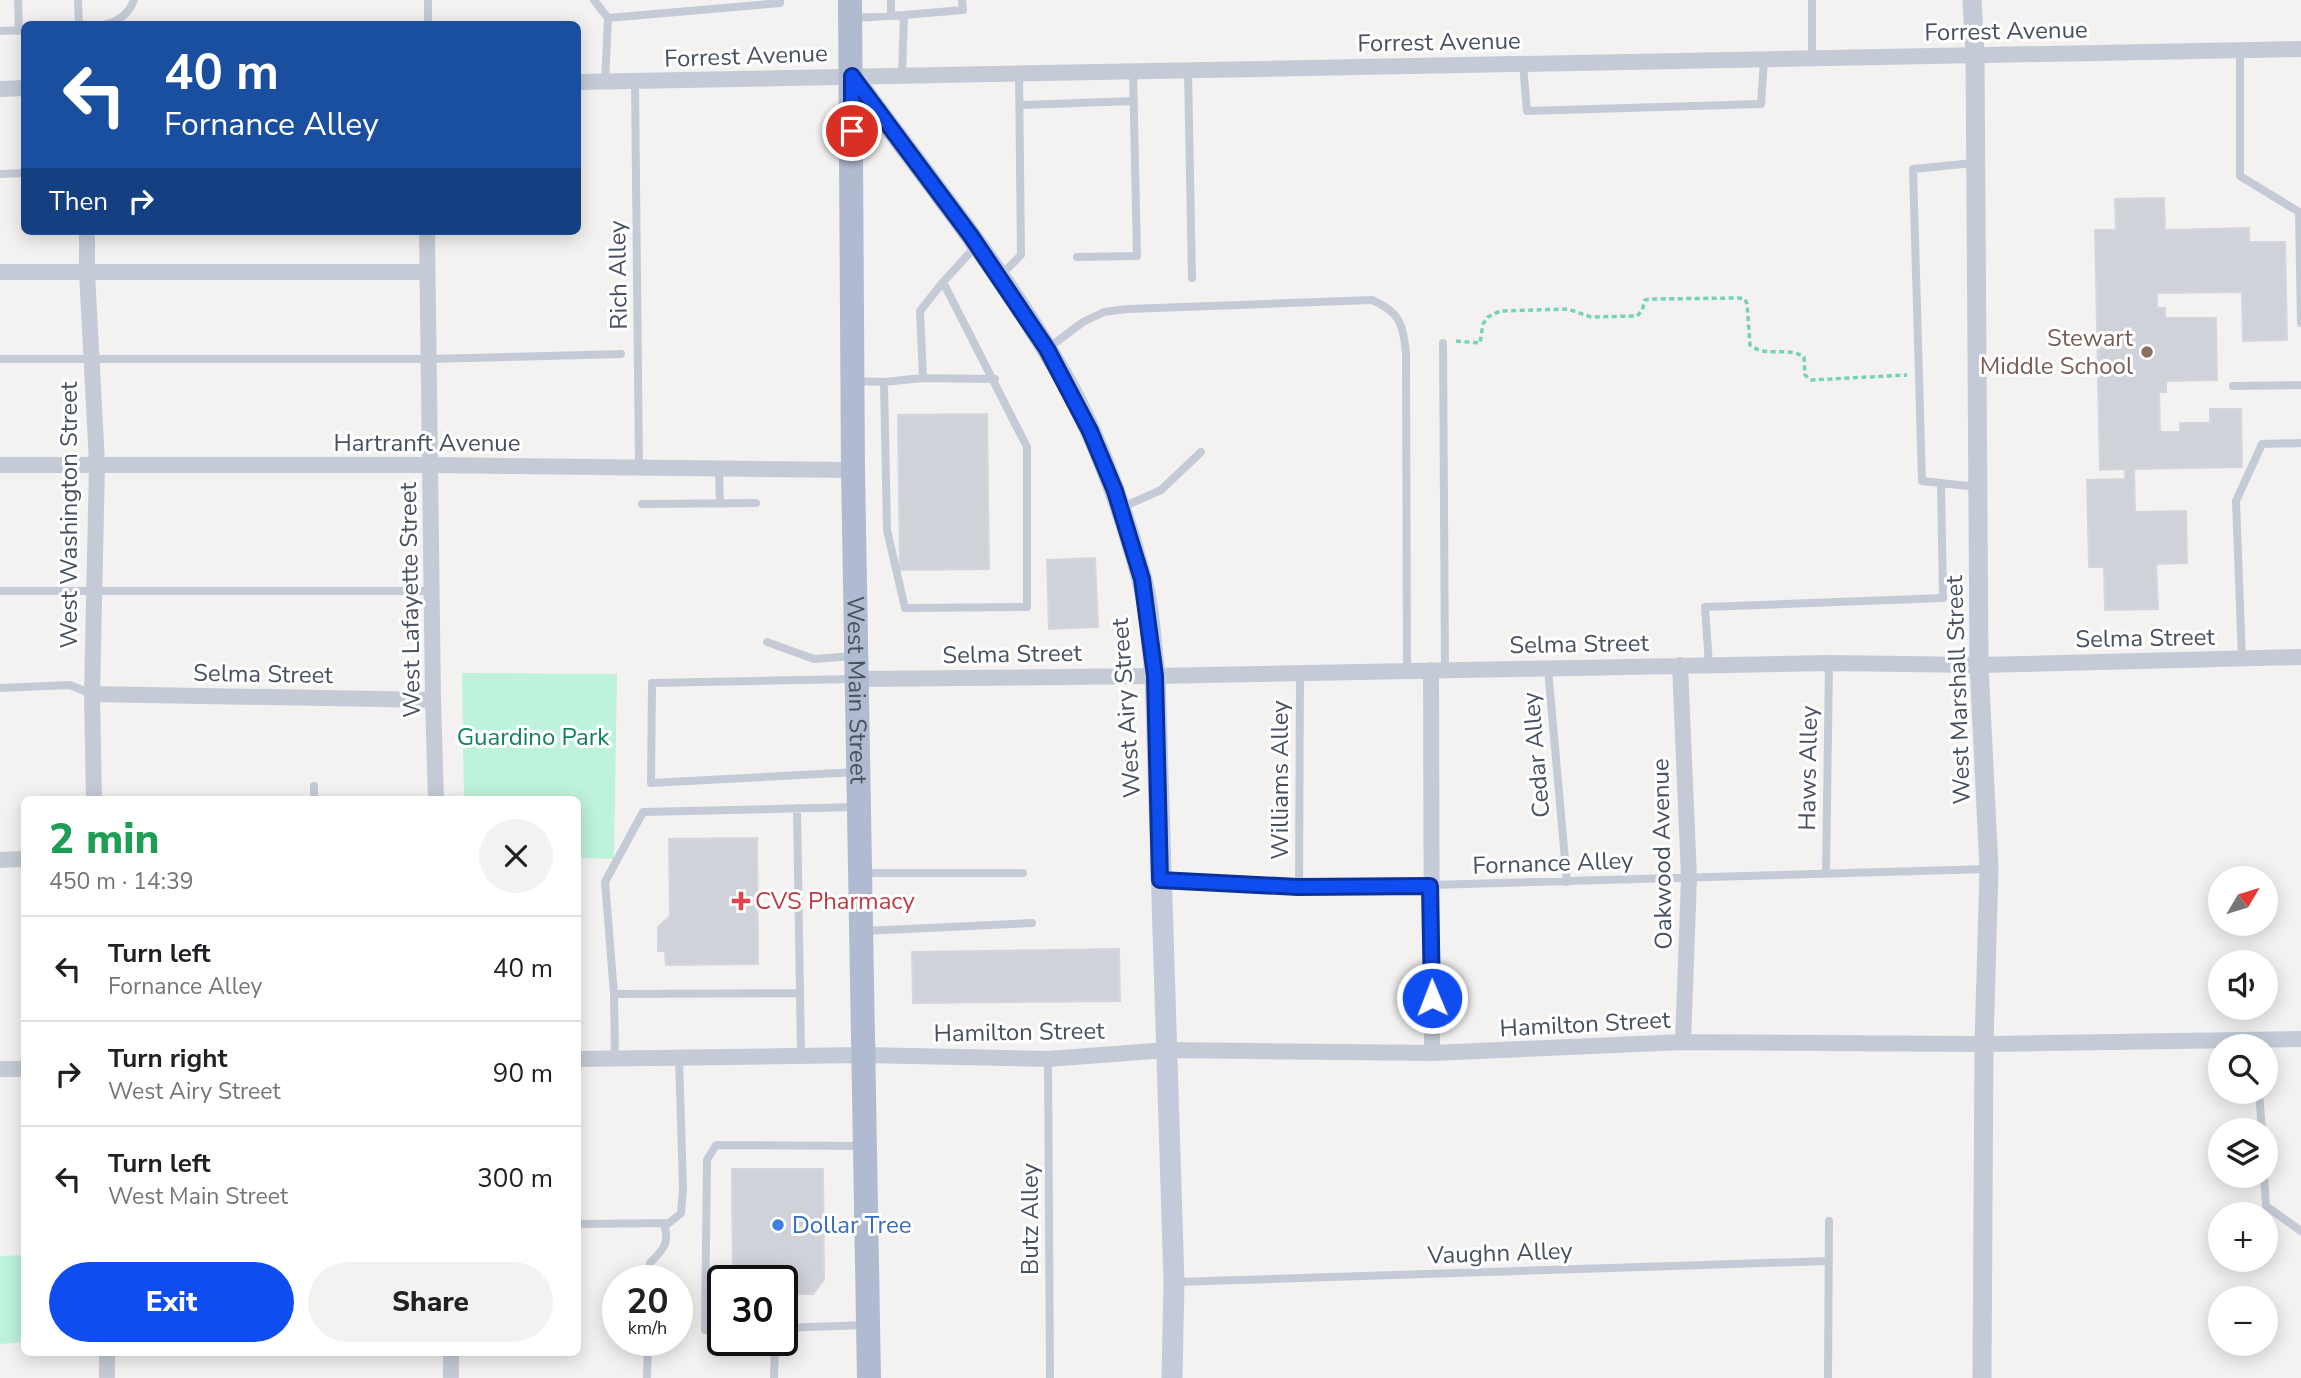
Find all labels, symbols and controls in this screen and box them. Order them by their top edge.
street label: Forrest Avenue [1924,14,2088,48]
street label: Forrest Avenue [1357,25,1521,59]
street label: Forrest Avenue [664,37,828,75]
text: 40 m [164,39,279,106]
icon: left [49,49,140,140]
pin [822,101,882,161]
text: Fornance Alley [164,103,379,146]
icon: arrive [833,112,871,150]
icon: right [122,182,160,220]
text: Then [49,184,108,219]
street label: Rich Alley [601,220,635,330]
place label: Stewart Middle School [1980,322,2134,382]
marker: Stewart Middle School [2139,344,2155,360]
street label: West Washington Street [53,381,85,648]
street label: Hartranft Avenue [333,427,521,459]
street label: West Lafayette Street [392,481,428,718]
street label: West Marshall Street [1938,574,1978,805]
street label: West Main Street [839,596,875,785]
street label: West Airy Street [1104,616,1148,799]
street label: Selma Street [2075,621,2216,655]
street label: Selma Street [1509,627,1650,661]
street label: Selma Street [942,637,1083,671]
street label: Selma Street [193,657,334,691]
street label: Cedar Alley [1515,690,1557,819]
street label: Williams Alley [1264,700,1296,860]
street label: Haws Alley [1791,705,1825,831]
park label: Guardino Park [457,721,610,753]
street label: Oakwood Avenue [1644,758,1680,950]
text: 2 min [49,811,159,868]
button: close [479,819,553,893]
street label: Fornance Alley [1472,844,1635,882]
text: 450 m · 14:39 [49,866,194,897]
north arrow [2208,866,2278,936]
map controls [2208,866,2278,1356]
place label: CVS Pharmacy [755,885,916,917]
marker: CVS Pharmacy [733,893,749,909]
text: Turn left [108,936,211,971]
icon: left [49,950,87,988]
button: sound [2208,950,2278,1020]
text: 40 m [493,951,553,986]
position arrow [1395,961,1469,1035]
text: Fornance Alley [108,971,262,1002]
street label: Hamilton Street [1499,1004,1672,1044]
street label: Hamilton Street [933,1015,1105,1049]
button: search [2208,1034,2278,1104]
text: Turn right [108,1041,227,1076]
icon: right [49,1055,87,1093]
text: 90 m [493,1056,553,1091]
text: West Airy Street [108,1076,281,1107]
button: layers [2208,1118,2278,1188]
text: Turn left [108,1146,211,1181]
icon: left [49,1160,87,1198]
text: 300 m [477,1161,553,1196]
street label: Butz Alley [1014,1162,1046,1275]
text: West Main Street [108,1181,288,1212]
button: + [2208,1202,2278,1272]
place label: Dollar Tree [792,1209,911,1241]
marker: Dollar Tree [770,1217,786,1233]
street label: Vaughn Alley [1426,1234,1574,1272]
button: Exit [49,1262,294,1342]
button: Share [308,1262,553,1342]
speed limit sign: 30 [707,1265,798,1356]
text: 20 [626,1278,669,1325]
button: − [2208,1286,2278,1356]
text: km/h [628,1316,667,1340]

